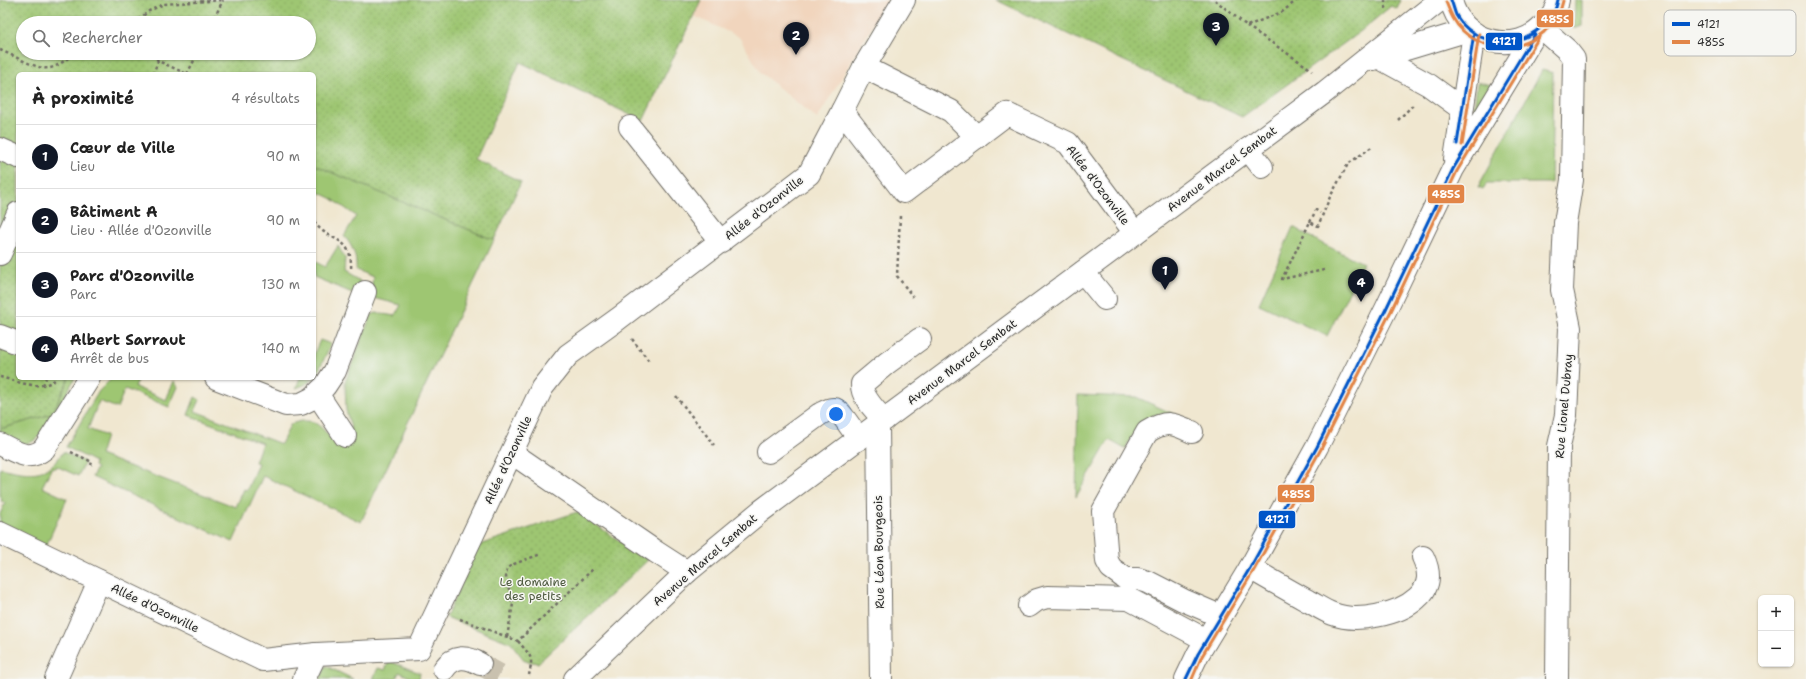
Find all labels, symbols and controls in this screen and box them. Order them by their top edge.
line badge: 485S [1536,9,1574,28]
legend [1664,10,1796,56]
text: 485S [1541,12,1569,27]
pin: 3 [1203,13,1229,46]
search box [16,16,316,60]
text: 4121 [1697,17,1720,32]
pin: 2 [783,22,809,55]
icon: search [30,27,52,49]
text: Rechercher [62,28,143,48]
line badge: 4121 [1485,32,1523,51]
text: 4121 [1492,34,1516,49]
text: 485S [1697,35,1725,50]
text: À proximité [32,87,134,109]
text: 4 résultats [231,90,300,107]
street label: Avenue Marcel Sembat [1164,122,1280,216]
text: Cœur de Ville [70,138,175,158]
street label: Allée d'Ozonville [1063,142,1133,228]
text: 1 [42,148,48,165]
text: 90 m [266,148,300,165]
text: Lieu [70,158,95,175]
street label: Allée d'Ozonville [721,172,807,244]
line badge: 485S [1427,184,1465,204]
text: 485S [1432,187,1460,202]
text: Bâtiment A [70,202,157,222]
text: 2 [40,212,50,229]
text: 90 m [266,212,300,229]
text: Lieu · Allée d'Ozonville [70,222,212,239]
pin: 1 [1152,257,1178,290]
text: Parc d'Ozonville [70,266,195,286]
pin: 4 [1348,269,1374,302]
text: 3 [40,276,50,293]
text: 130 m [262,276,300,293]
text: Parc [70,286,97,303]
street label: Avenue Marcel Sembat [904,315,1020,409]
text: Albert Sarraut [70,330,186,350]
text: 4 [40,340,50,357]
text: 140 m [261,340,300,357]
text: Arrêt de bus [70,350,149,367]
street label: Rue Lionel Dubray [1551,353,1577,459]
your location [826,404,846,424]
street label: Allée d'Ozonville [480,413,536,507]
line badge: 485S [1277,484,1315,503]
text: 485S [1282,487,1310,502]
street label: Rue Léon Bourgeois [870,495,888,609]
street label: Avenue Marcel Sembat [649,510,761,610]
line badge: 4121 [1258,510,1296,529]
text: 4121 [1265,512,1289,527]
park label: Le domaine des petits [500,574,567,604]
street label: Allée d'Ozonville [108,580,202,636]
map controls [1758,595,1794,667]
button: + [1758,595,1794,631]
button: − [1758,631,1794,667]

